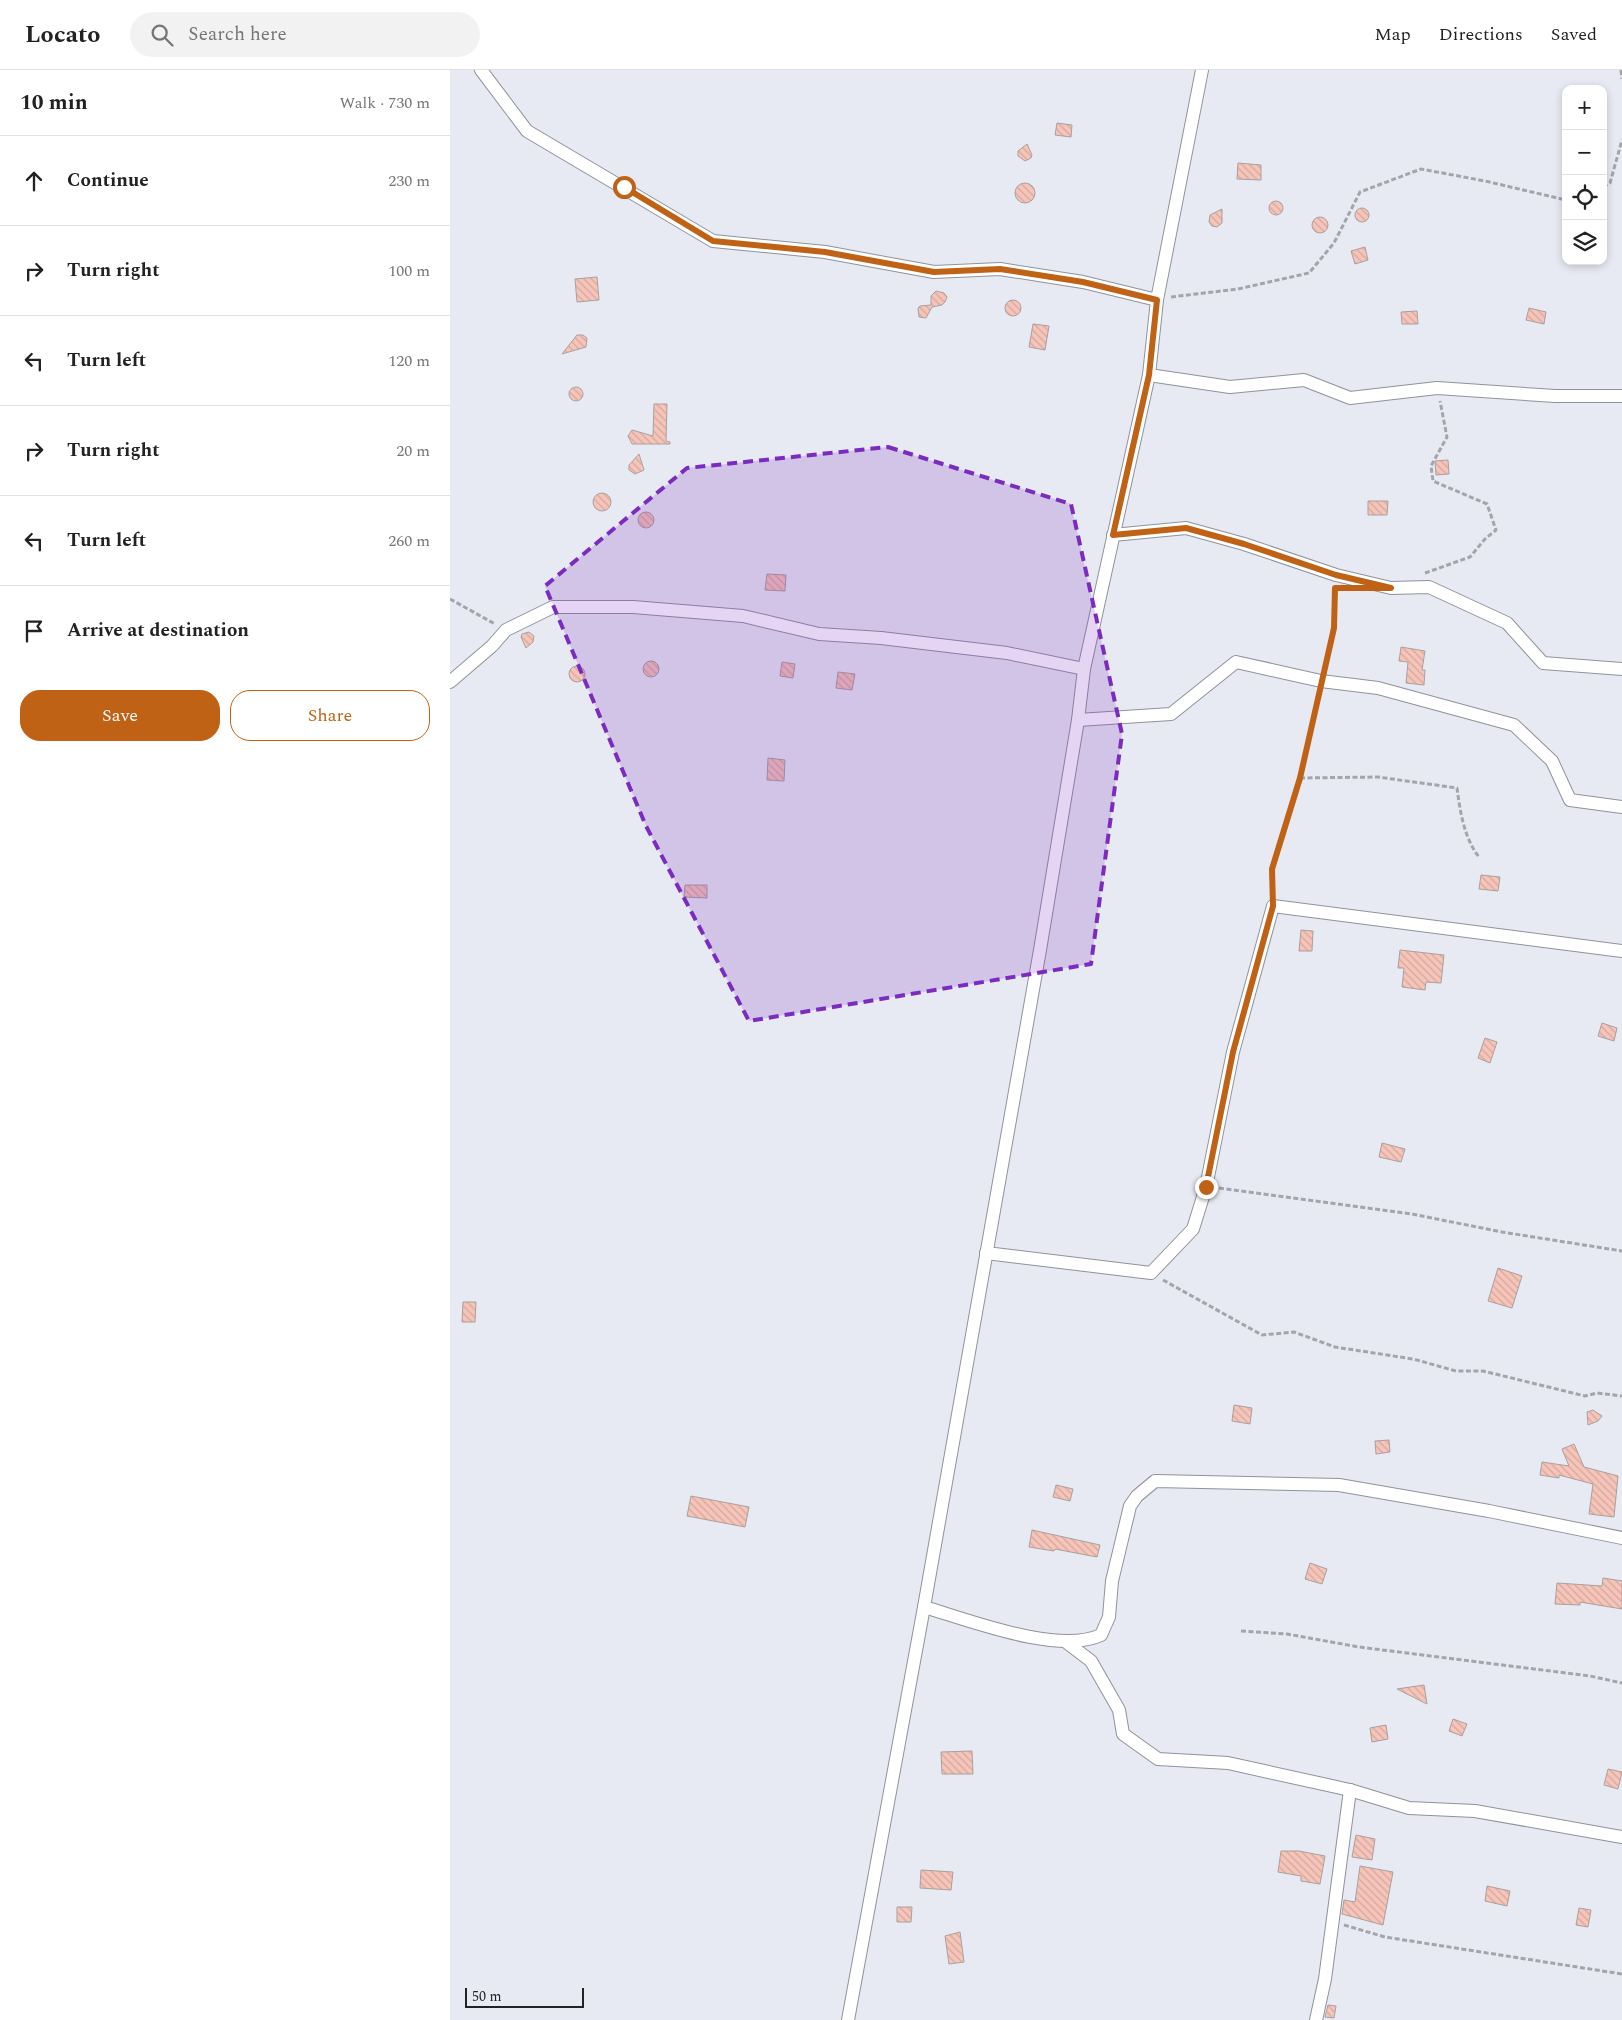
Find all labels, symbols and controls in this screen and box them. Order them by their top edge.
search box [130,12,480,57]
text: Locato [25,17,100,53]
text: Search here [188,20,287,49]
icon: search [148,21,176,49]
text: Map [1375,21,1411,48]
text: Directions [1439,21,1523,48]
text: Saved [1551,21,1597,48]
map controls [1562,85,1607,265]
button: + [1562,85,1607,130]
text: 10 min [20,87,88,119]
text: Walk · 730 m [339,91,430,115]
button: − [1562,130,1607,175]
text: Continue [67,166,149,195]
icon: ahead [20,167,48,195]
text: 230 m [388,169,430,193]
button: locate [1562,175,1607,220]
route start [613,176,636,199]
button: layers [1562,220,1607,265]
text: Turn right [67,256,160,285]
icon: right [20,257,48,285]
text: 100 m [388,259,430,283]
text: Turn left [67,346,146,375]
icon: left [20,347,48,375]
text: 120 m [388,349,430,373]
text: Turn right [67,436,160,465]
icon: right [20,437,48,465]
text: 20 m [396,439,430,463]
text: Turn left [67,526,146,555]
icon: left [20,527,48,555]
text: 260 m [388,529,430,553]
text: Arrive at destination [67,616,249,645]
icon: arrive [20,617,48,645]
button: Save [20,690,220,741]
button: Share [230,690,430,741]
route end [1195,1176,1218,1199]
scale bar [465,1985,584,2008]
text: 50 m [472,1986,502,2007]

